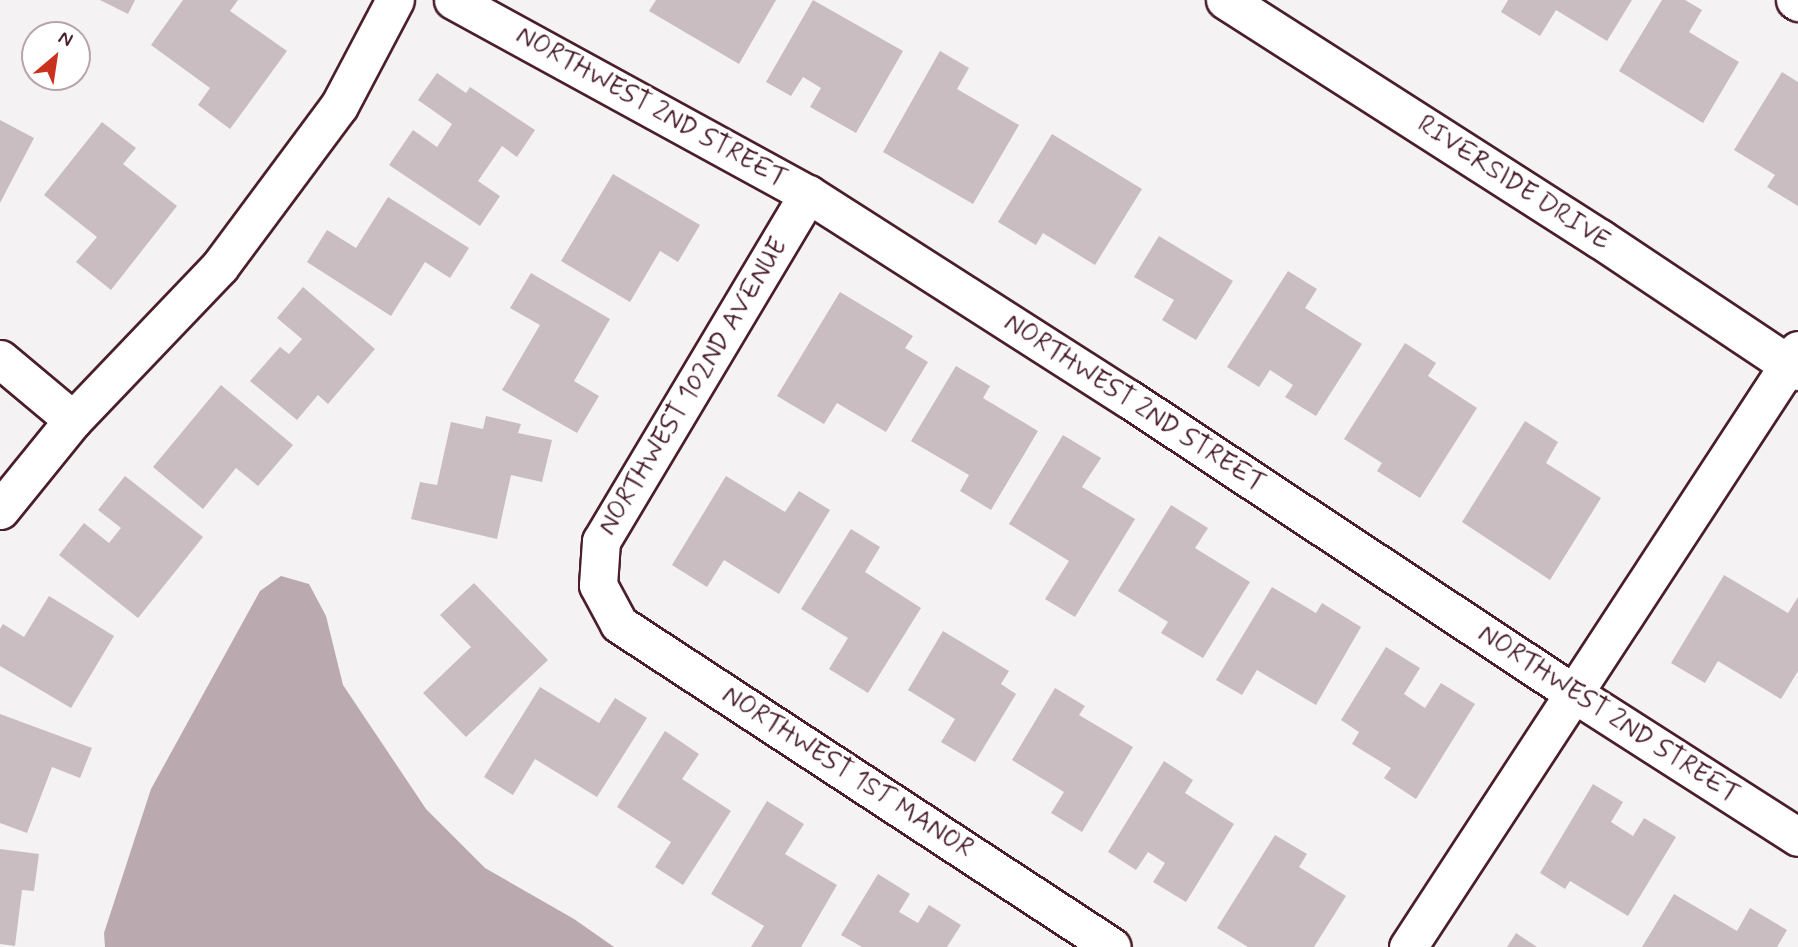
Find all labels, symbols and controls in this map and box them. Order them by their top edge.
street label: NORTHWEST 2ND STREET [509,20,793,196]
north arrow [21,21,91,91]
text: N [54,25,77,53]
street label: RIVERSIDE DRIVE [1409,109,1617,259]
street label: NORTHWEST 102ND AVENUE [593,233,795,541]
street label: NORTHWEST 2ND STREET [996,307,1272,501]
street label: NORTHWEST 2ND STREET [1470,618,1746,812]
street label: NORTHWEST 1ST MANOR [713,679,981,867]

